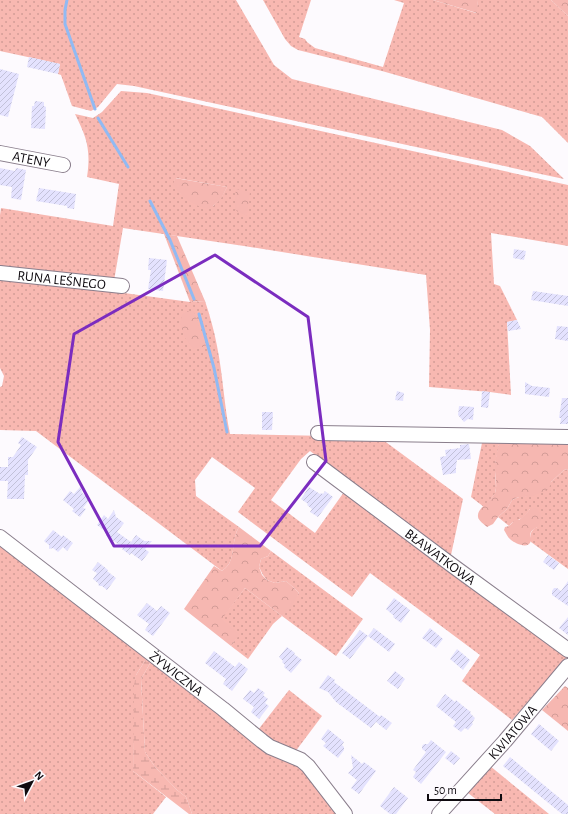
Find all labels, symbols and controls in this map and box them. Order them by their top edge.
street label: ATENY [11,150,52,171]
street label: RUNA LEŚNEGO [17,269,107,292]
street label: BŁAWATKOWA [402,527,478,588]
street label: ŻYWICZNA [147,647,205,699]
street label: KWIATOWA [486,703,540,762]
north arrow [12,762,52,802]
text: N [33,769,46,782]
scale bar [428,776,501,802]
text: 50 m [434,784,457,796]

